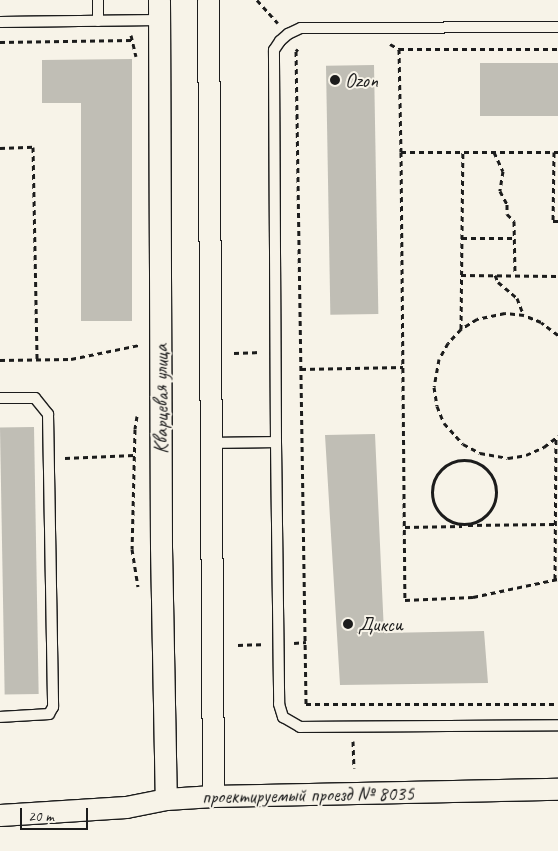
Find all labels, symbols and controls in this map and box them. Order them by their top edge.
place label: Ozon [345,68,378,92]
marker: Ozon [329,74,341,86]
street label: Кварцевая улица [149,343,173,455]
place label: Дикси [358,612,403,636]
marker: Дикси [342,618,354,630]
street label: проектируемый проезд № 8035 [202,781,414,809]
scale bar [22,798,90,830]
text: 20 m [28,807,54,826]

